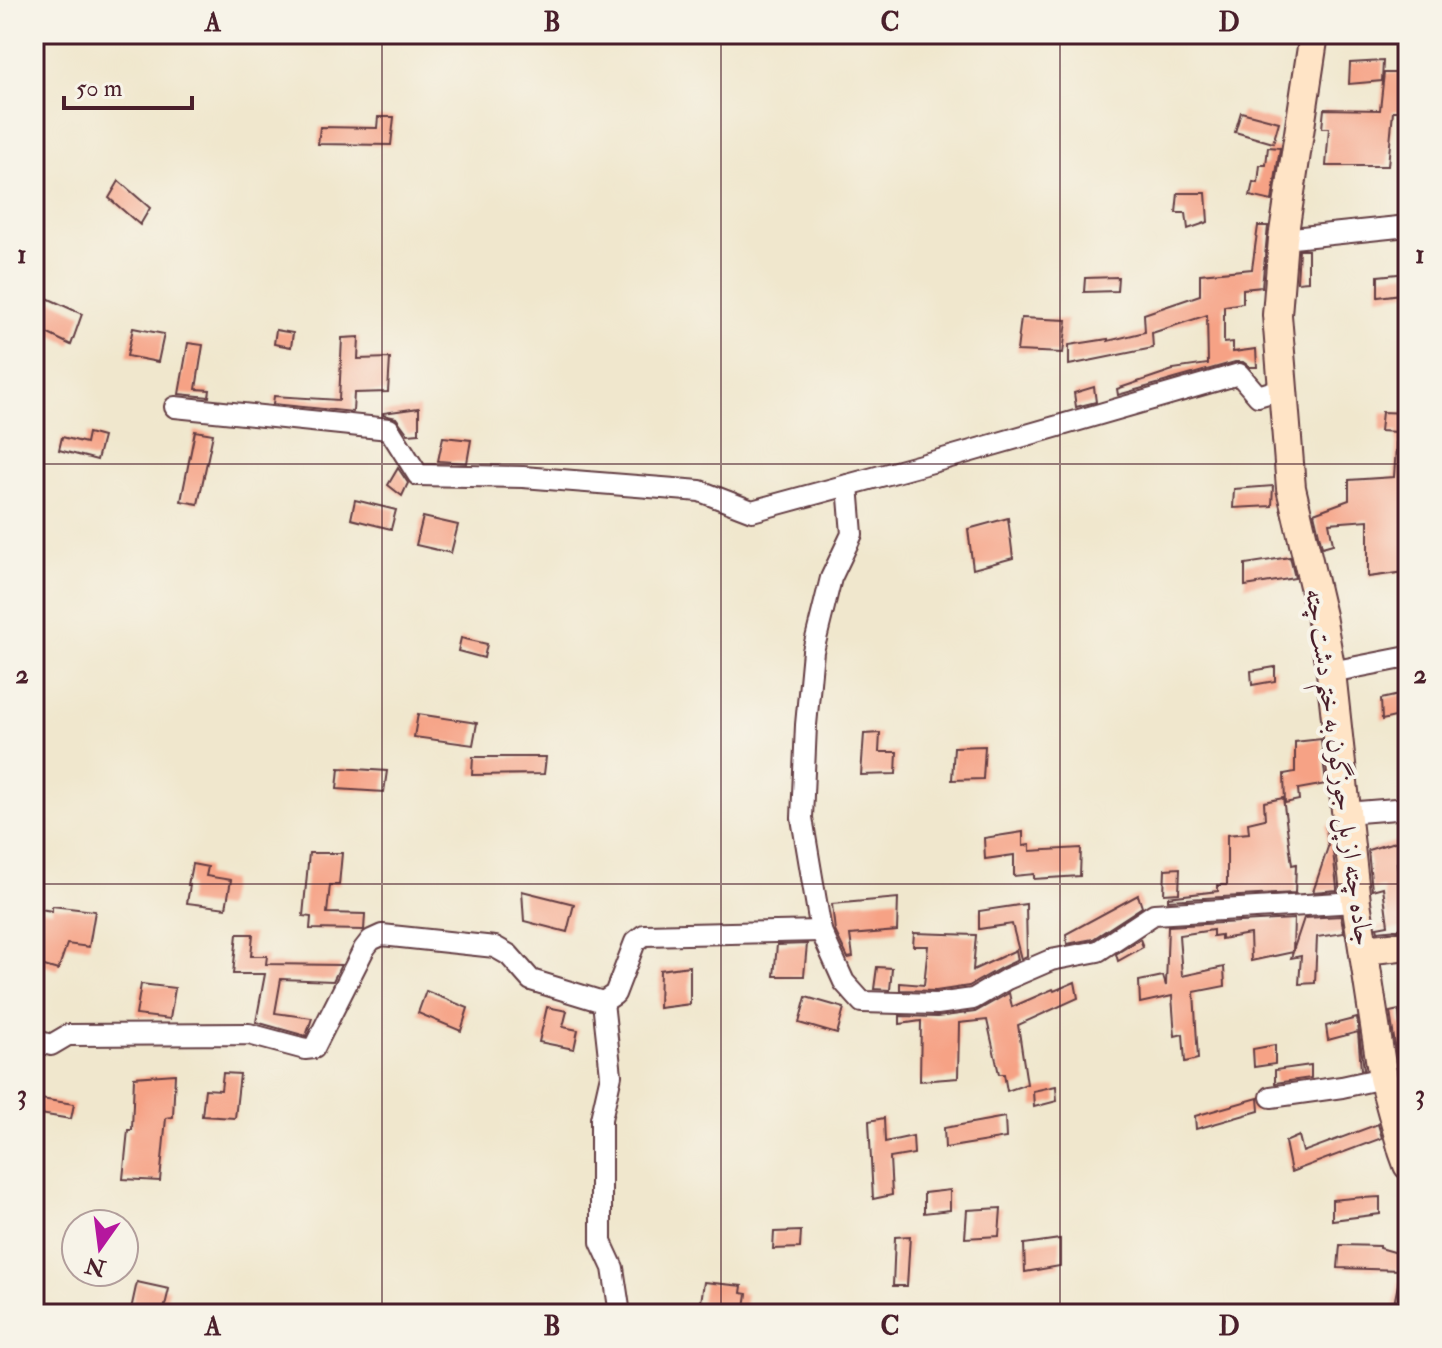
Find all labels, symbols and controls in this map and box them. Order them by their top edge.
text: A [204,7,222,39]
text: B [543,7,561,39]
text: C [880,7,900,39]
text: D [1218,7,1240,39]
scale bar [64,60,192,110]
text: 50 m [76,73,123,104]
text: 1 [17,239,27,271]
text: 1 [1415,239,1425,271]
street label: جاده چته از پل جوزگون به ختم دشت چته [1289,586,1380,949]
text: 2 [15,659,29,691]
text: 2 [1413,659,1427,691]
text: 3 [17,1079,27,1111]
text: 3 [1415,1079,1425,1111]
north arrow [60,1208,140,1288]
text: N [82,1250,109,1283]
text: A [204,1311,222,1343]
text: B [543,1311,561,1343]
text: C [880,1311,900,1343]
text: D [1218,1311,1240,1343]

